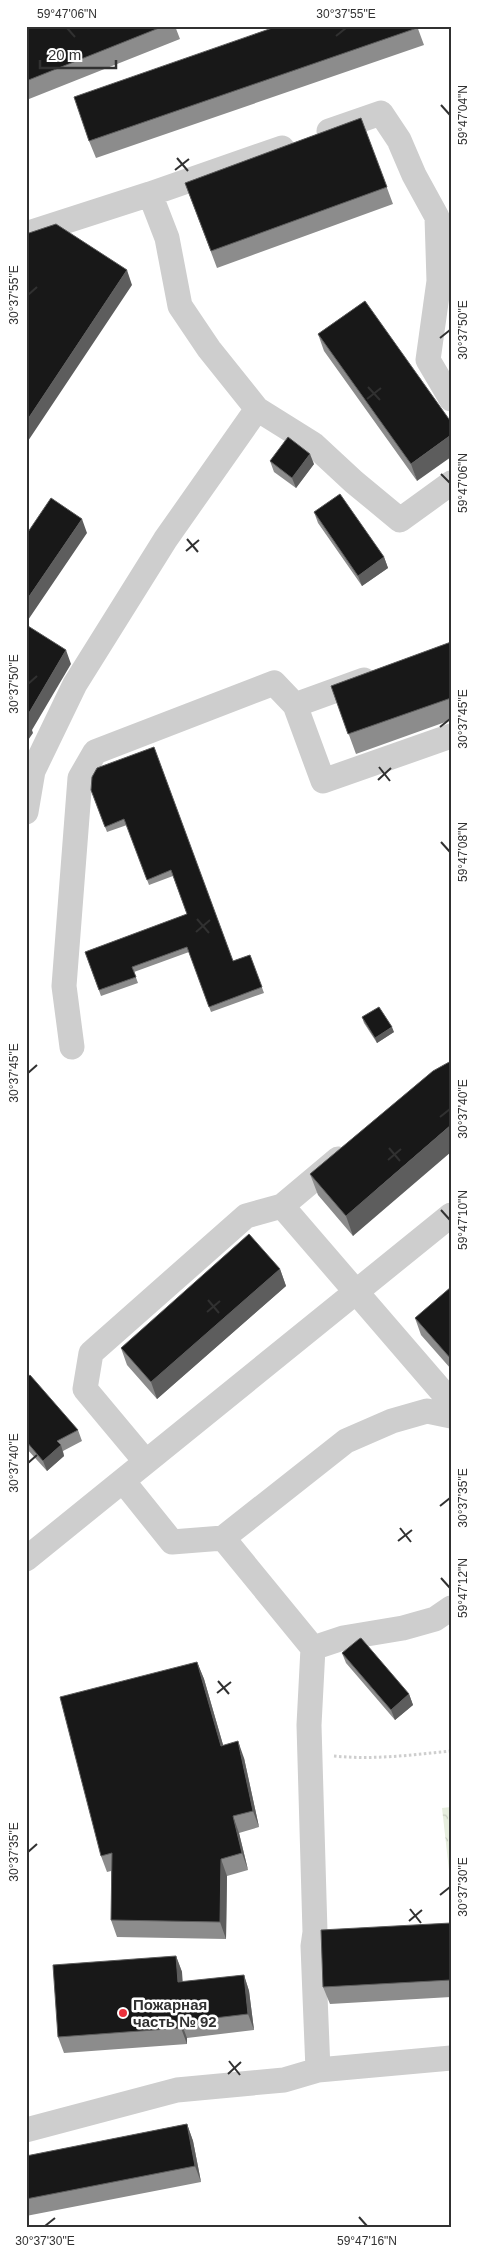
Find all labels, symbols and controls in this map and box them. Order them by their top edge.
text: 59°47'06"N [37,7,97,21]
text: 30°37'55"E [316,7,376,21]
scale bar [40,38,116,70]
text: 20 m [48,46,81,63]
text: 59°47'04"N [456,85,470,145]
text: 30°37'55"E [7,265,21,325]
text: 30°37'50"E [456,300,470,360]
text: 59°47'06"N [456,453,470,513]
text: 30°37'50"E [7,654,21,714]
text: 30°37'45"E [456,689,470,749]
text: 59°47'08"N [456,822,470,882]
text: 30°37'45"E [7,1043,21,1103]
text: 30°37'40"E [456,1079,470,1139]
text: 59°47'10"N [456,1190,470,1250]
text: 30°37'40"E [7,1433,21,1493]
text: 30°37'35"E [456,1468,470,1528]
text: 59°47'12"N [456,1558,470,1618]
text: 30°37'35"E [7,1822,21,1882]
text: 30°37'30"E [456,1857,470,1917]
place label: Пожарная часть № 92 [133,1996,217,2030]
marker: Пожарная часть № 92 [117,2007,129,2019]
text: 30°37'30"E [15,2234,75,2248]
text: 59°47'16"N [337,2234,397,2248]

